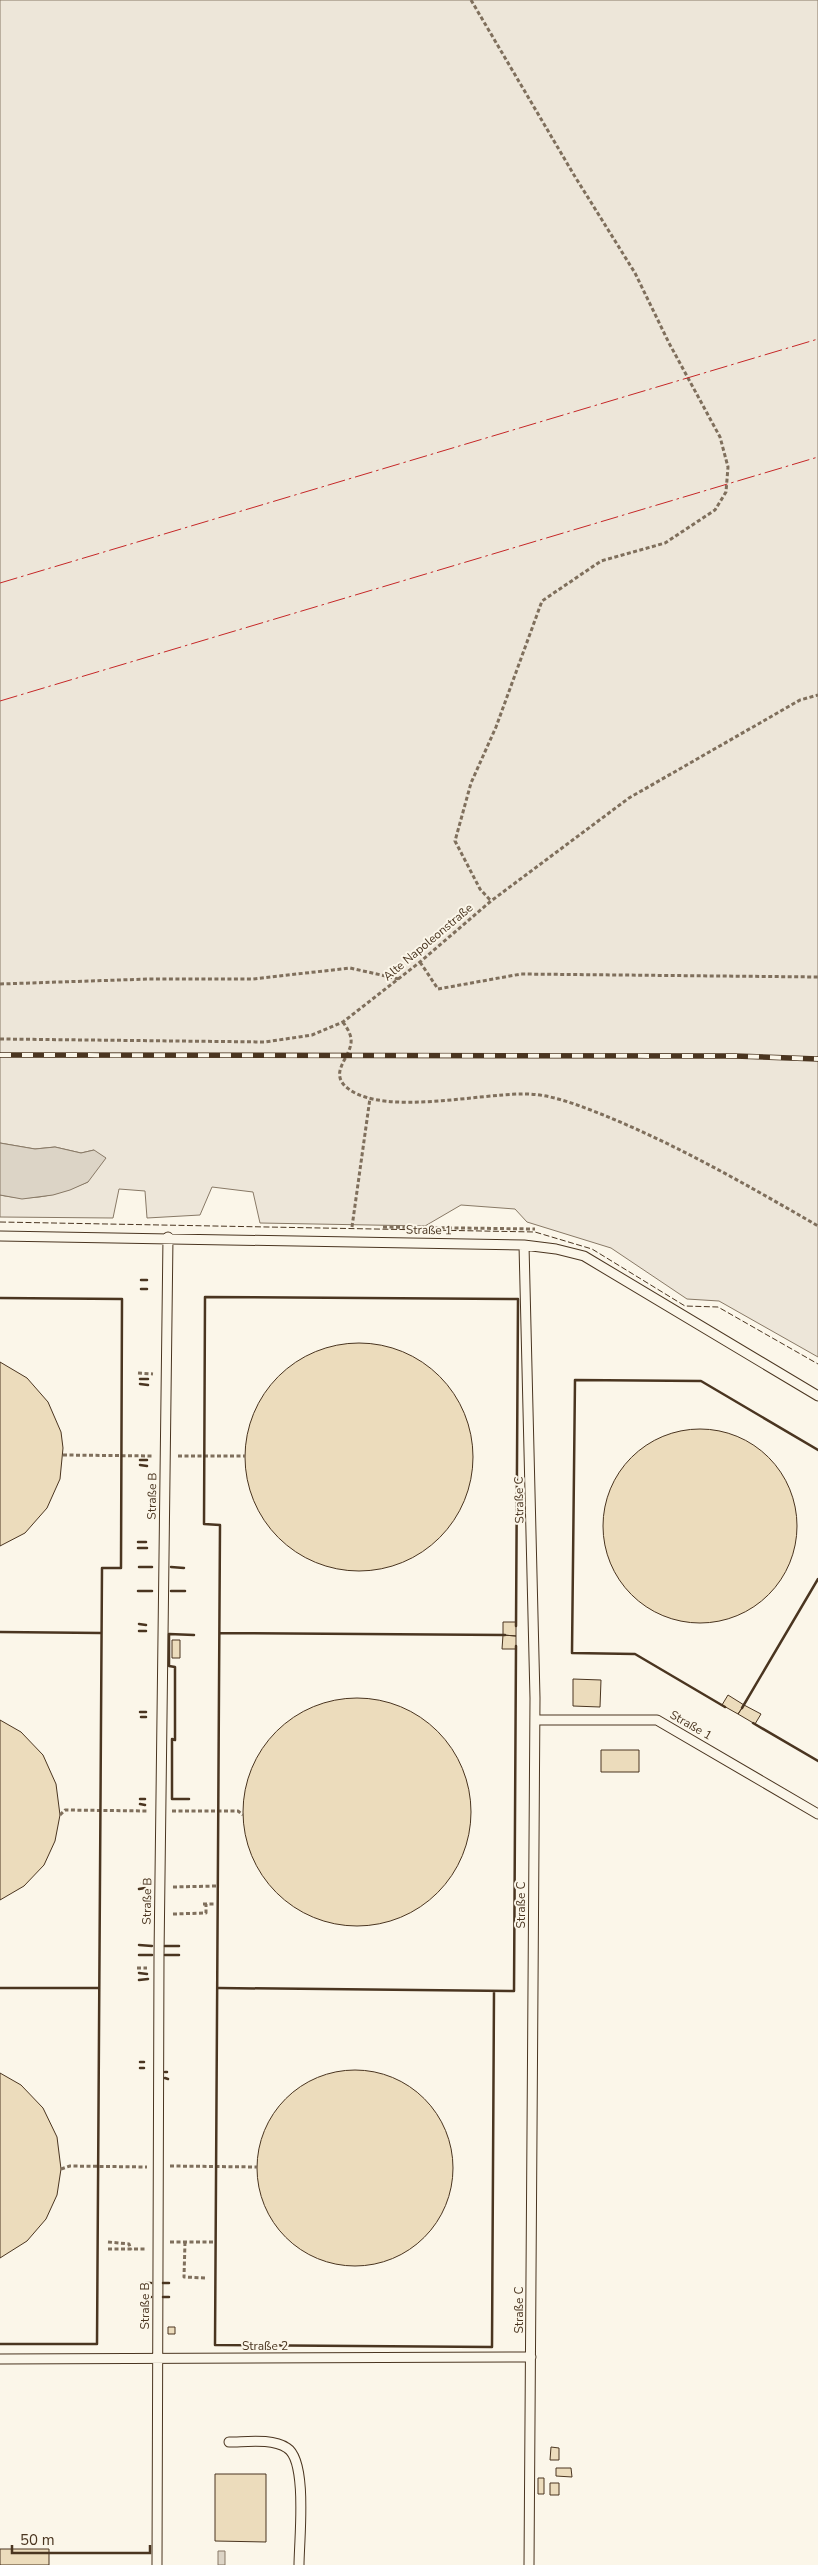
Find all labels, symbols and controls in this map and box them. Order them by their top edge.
street label: Alte Napoleonstraße [380,900,476,984]
street label: Straße 1 [406,1222,452,1238]
street label: Straße B [144,1472,160,1520]
street label: Straße C [511,1476,527,1524]
street label: Straße 1 [667,1707,715,1743]
street label: Straße B [139,1877,155,1925]
street label: Straße C [513,1881,529,1929]
street label: Straße B [137,2282,153,2330]
street label: Straße C [511,2286,527,2334]
street label: Straße 2 [242,2338,288,2354]
scale bar [12,2522,150,2554]
text: 50 m [20,2530,55,2550]

